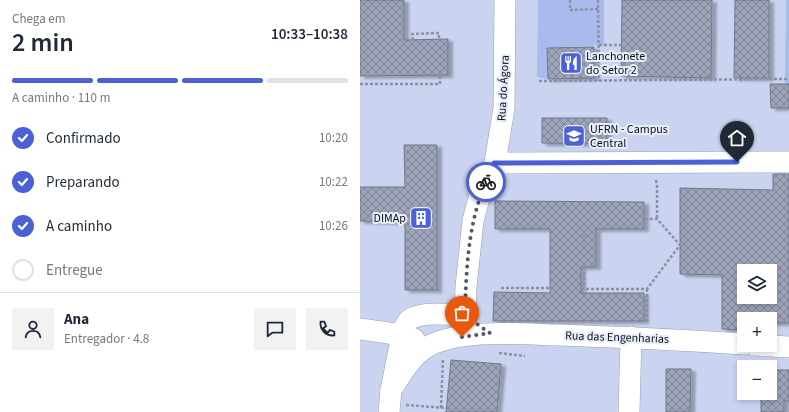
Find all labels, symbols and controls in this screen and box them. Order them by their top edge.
text: Chega em [12,10,66,28]
text: 2 min [12,24,74,61]
text: 10:33–10:38 [271,24,348,45]
place label: Lanchonete do Setor 2 [586,48,645,79]
restaurant icon: Lanchonete do Setor 2 [558,50,584,76]
street label: Rua do Ágora [493,55,514,122]
text: A caminho · 110 m [12,89,110,107]
place label: UFRN - Campus Central [590,121,668,152]
pin [720,121,754,162]
school or university icon: UFRN - Campus Central [561,123,587,149]
icon: check [12,127,34,149]
icon: home [726,127,748,149]
text: Confirmado [46,128,121,149]
text: 10:20 [319,129,348,147]
courier [466,162,506,202]
icon: check [12,171,34,193]
icon: bike [475,171,497,193]
text: Preparando [46,172,120,193]
text: 10:22 [319,173,348,191]
building icon: DIMAp [408,205,434,231]
place label: DIMAp [374,210,406,227]
icon: check [12,215,34,237]
text: A caminho [46,216,112,237]
text: 10:26 [319,217,348,235]
text: Entregue [46,260,103,281]
map controls [737,264,777,400]
button: layers [737,264,777,304]
pin [445,296,479,337]
icon: bag [451,302,473,324]
button: person [12,308,54,350]
button: chat [254,308,296,350]
button: phone [306,308,348,350]
text: Ana [64,309,89,330]
button: + [737,312,777,352]
street label: Rua das Engenharias [565,327,669,348]
text: Entregador · 4.8 [64,330,149,348]
button: − [737,360,777,400]

